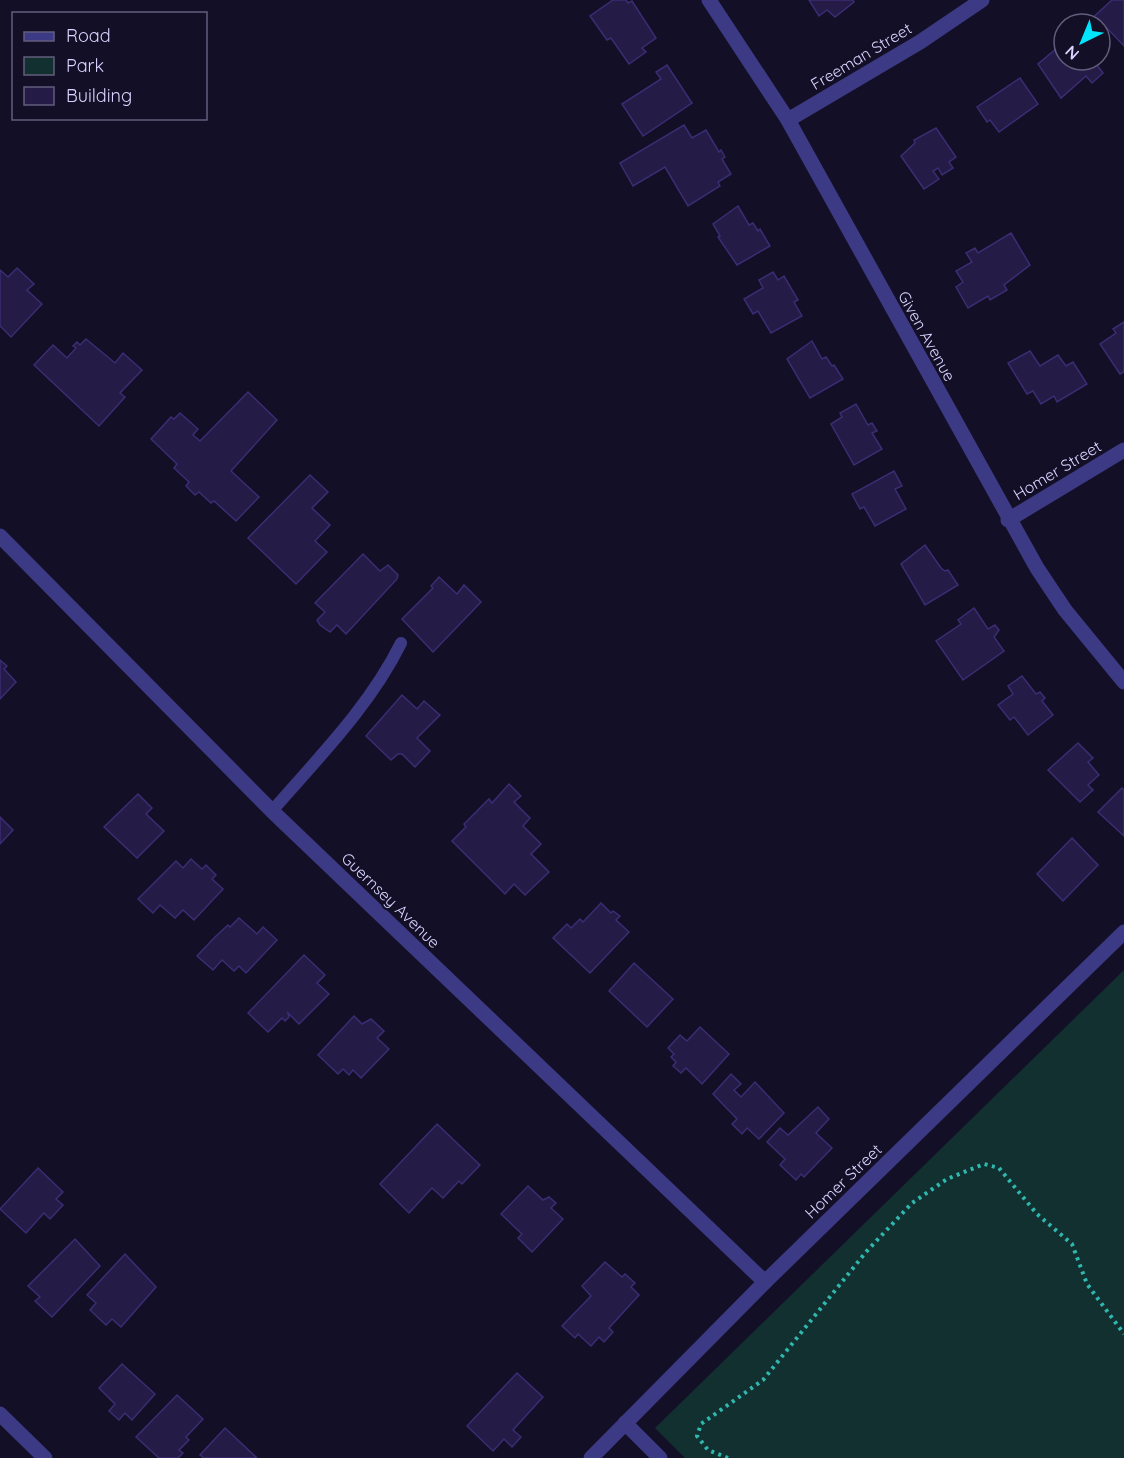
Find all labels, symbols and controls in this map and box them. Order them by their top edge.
legend [12,12,207,120]
north arrow [1052,12,1112,72]
street label: Freeman Street [807,18,915,94]
text: Road [66,24,111,47]
text: N [1061,42,1083,64]
text: Park [66,54,104,77]
text: Building [66,84,132,107]
street label: Given Avenue [894,287,960,385]
street label: Homer Street [1009,436,1105,504]
street label: Guernsey Avenue [338,848,444,952]
street label: Homer Street [800,1139,886,1223]

